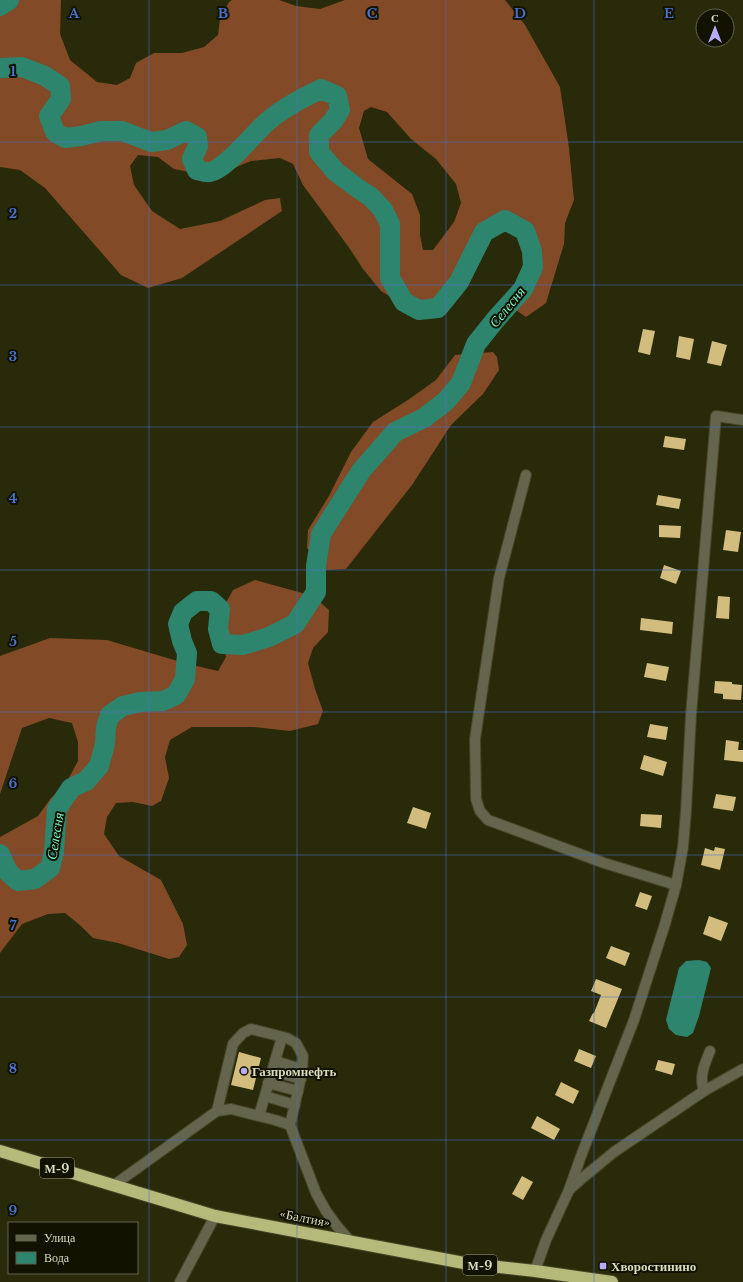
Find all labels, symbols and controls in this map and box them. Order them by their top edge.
text: A [68,5,80,22]
text: B [218,5,228,22]
text: C [367,5,378,22]
text: D [514,5,526,22]
text: E [664,5,674,22]
north arrow [695,8,735,48]
text: С [711,11,719,25]
text: 1 [10,63,16,80]
text: 2 [9,205,17,222]
water label: Селесня [485,283,529,331]
text: 3 [9,348,17,365]
text: 4 [9,490,18,507]
text: 5 [9,633,17,650]
text: 6 [9,775,18,792]
water label: Селесня [42,811,68,861]
text: 7 [10,917,17,934]
text: 8 [9,1060,17,1077]
place label: Газпромнефть [252,1063,336,1080]
marker: Газпромнефть [239,1066,249,1076]
road number: М-9 [40,1158,74,1178]
text: 9 [9,1202,18,1219]
street label: «Балтия» [278,1205,332,1231]
legend [8,1222,138,1274]
text: Улица [44,1230,76,1245]
text: Вода [44,1250,70,1265]
road number: М-9 [463,1255,497,1275]
place label: Хворостинино [611,1258,696,1275]
marker: Хворостинино [598,1261,608,1271]

